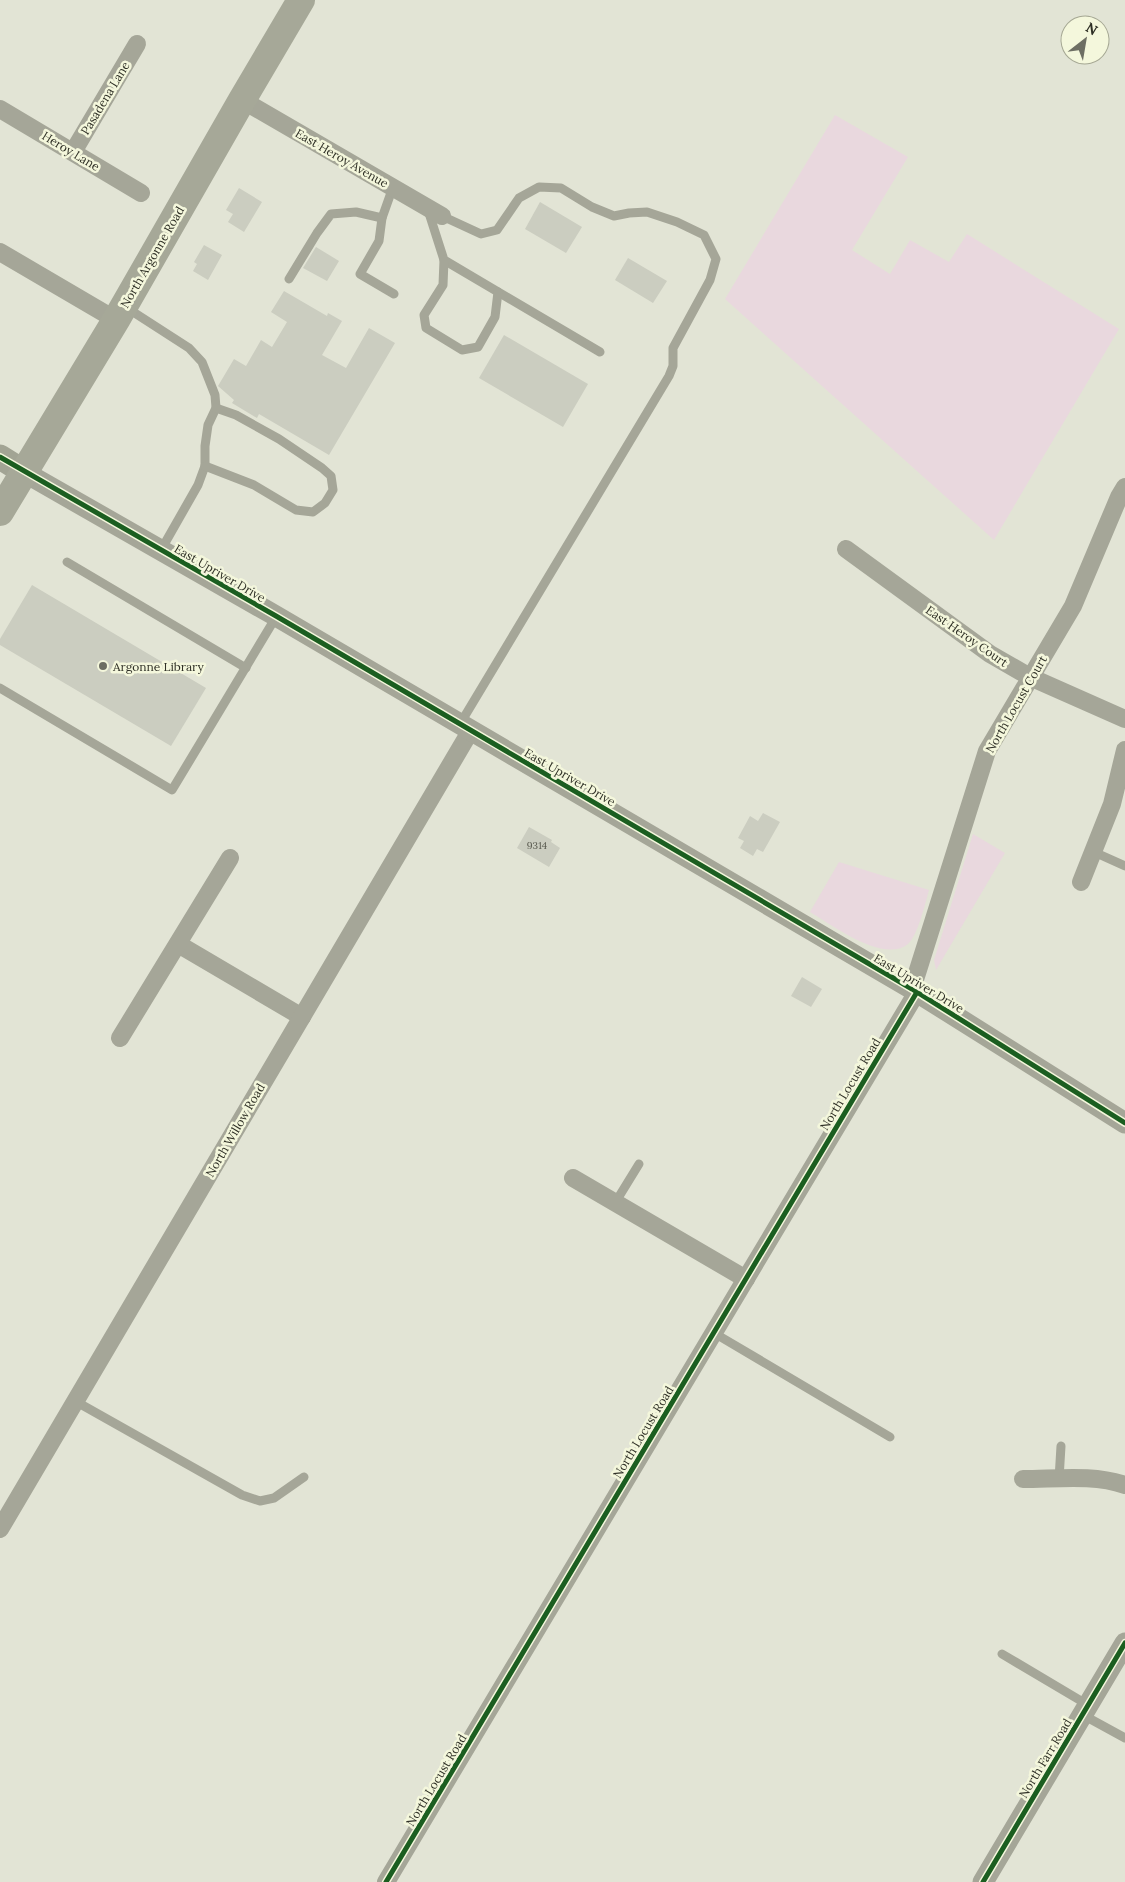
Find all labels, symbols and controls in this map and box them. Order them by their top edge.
north arrow [1060,15,1110,65]
text: N [1082,18,1101,39]
street label: Pasadena Lane [77,58,133,137]
street label: East Heroy Avenue [293,125,392,191]
street label: Heroy Lane [40,128,103,174]
street label: North Argonne Road [117,204,187,310]
street label: East Upriver Drive [172,541,269,605]
street label: East Heroy Court [923,602,1011,670]
street label: North Locust Court [982,652,1050,755]
place label: Argonne Library [112,659,204,674]
marker: Argonne Library [97,660,109,672]
street label: East Upriver Drive [522,745,619,809]
house number: 9314 [527,839,548,852]
street label: East Upriver Drive [871,950,967,1016]
street label: North Locust Road [817,1035,883,1133]
street label: North Willow Road [202,1081,268,1179]
street label: North Locust Road [610,1383,676,1481]
street label: North Farr Road [1015,1716,1075,1800]
street label: North Locust Road [403,1731,469,1829]

